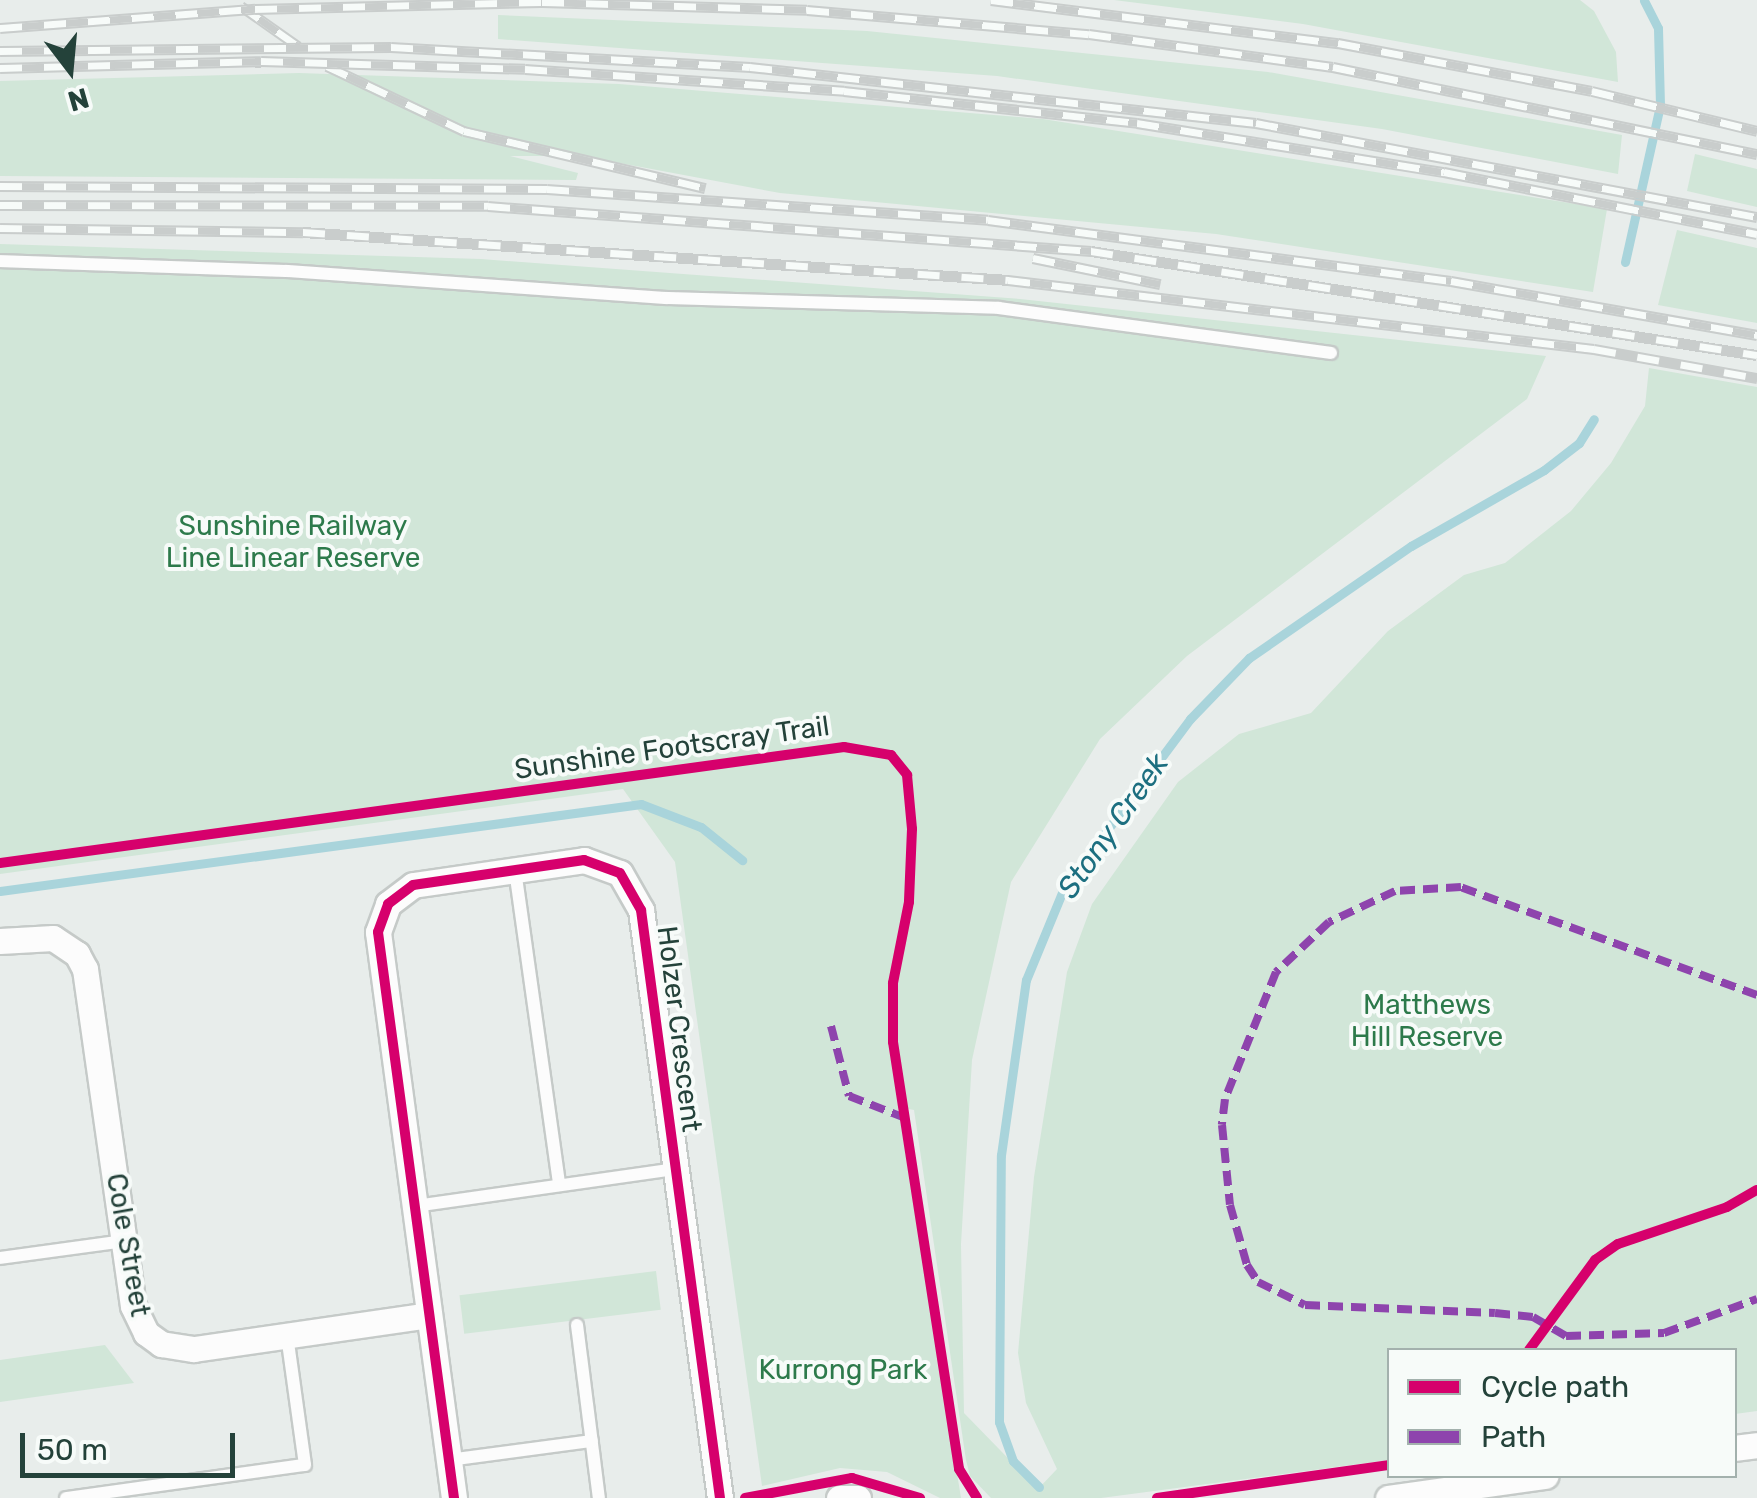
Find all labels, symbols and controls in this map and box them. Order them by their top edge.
north arrow [20,20,120,120]
text: N [64,81,93,118]
park label: Sunshine Railway Line Linear Reserve [165,509,421,575]
street label: Sunshine Footscray Trail [512,709,832,787]
water label: Stony Creek [1050,746,1176,906]
street label: Holzer Crescent [650,924,708,1134]
park label: Matthews Hill Reserve [1351,988,1503,1054]
street label: Cole Street [99,1171,157,1319]
legend [1387,1348,1737,1478]
park label: Kurrong Park [759,1353,927,1387]
text: Cycle path [1481,1369,1629,1405]
scale bar [25,1413,240,1475]
text: Path [1481,1419,1546,1455]
text: 50 m [37,1432,108,1468]

